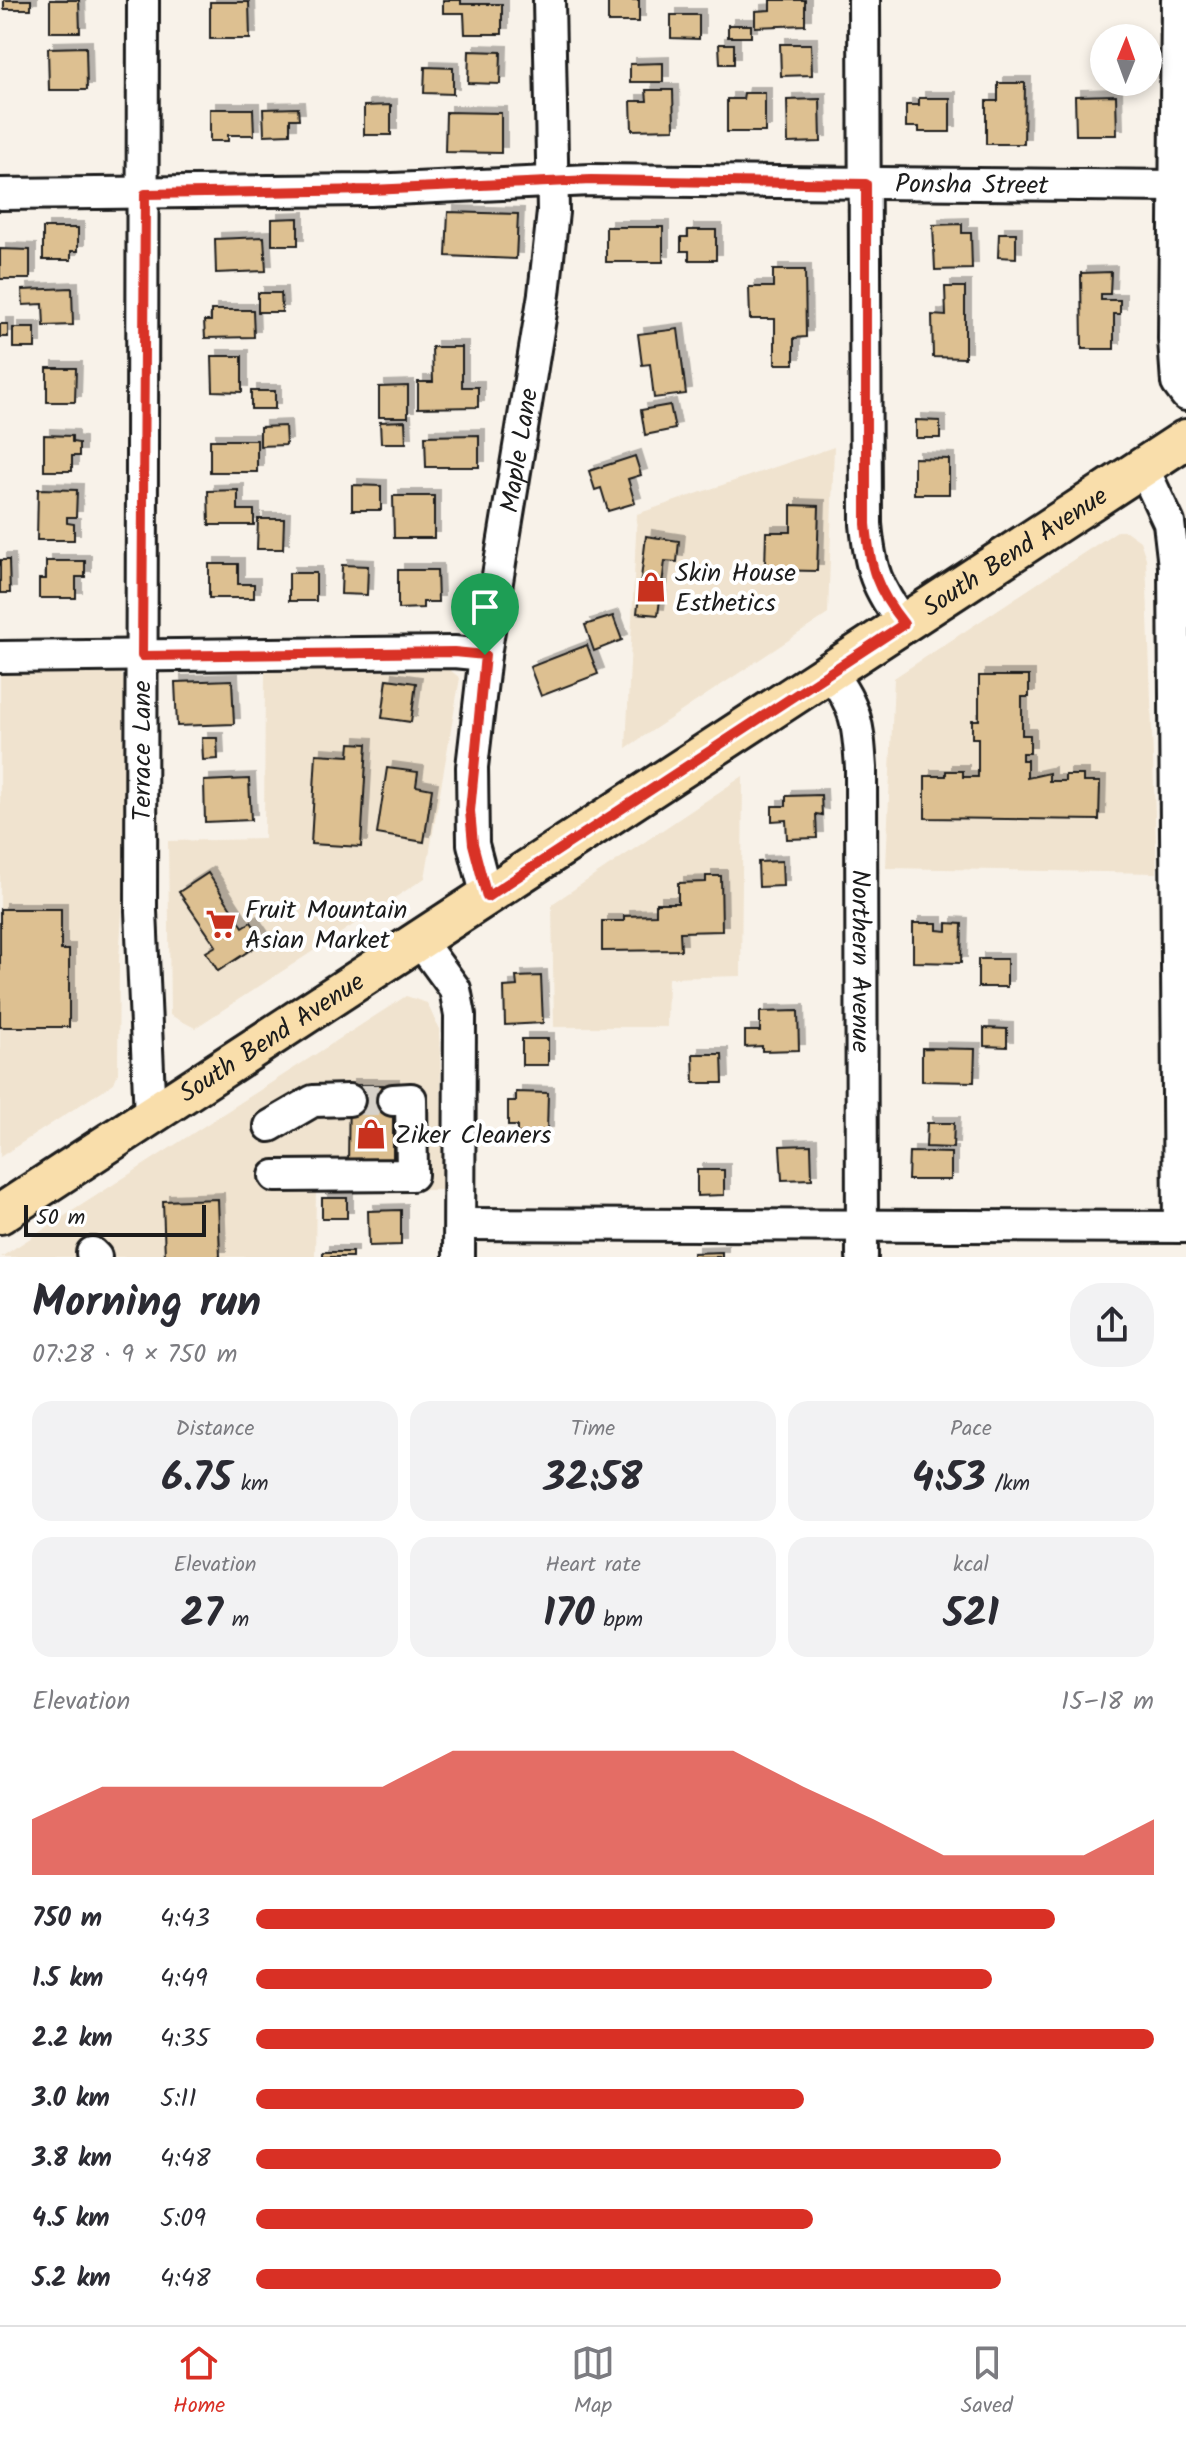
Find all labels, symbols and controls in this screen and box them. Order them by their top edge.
north arrow [1090,24,1162,96]
map controls [1090,24,1162,96]
street label: Ponsha Street [895,164,1050,208]
street label: Maple Lane [490,385,551,516]
street label: South Bend Avenue [914,476,1117,629]
place label: Skin House Esthetics [675,553,796,625]
shop icon: Skin House Esthetics [634,570,668,604]
pin [451,573,519,655]
icon: arrive [463,585,507,629]
street label: Terrace Lane [122,680,164,821]
street label: Northern Avenue [838,869,881,1053]
place label: Fruit Mountain Asian Market [245,890,407,962]
supermarket icon: Fruit Mountain Asian Market [204,907,238,941]
street label: South Bend Avenue [171,962,374,1115]
place label: Ziker Cleaners [395,1115,551,1157]
shop icon: Ziker Cleaners [354,1117,388,1151]
scale bar [24,1201,206,1237]
text: 50 m [36,1201,85,1236]
text: Morning run [32,1269,261,1339]
button: share [1070,1283,1154,1367]
text: 07:28 · 9 × 750 m [32,1334,237,1376]
text: Distance [175,1412,255,1447]
text: Time [571,1412,615,1447]
text: Pace [950,1412,992,1447]
text: 6.75 [162,1447,232,1511]
text: 32:58 [544,1447,642,1511]
text: 4:53 [912,1447,986,1511]
text: km [232,1467,268,1502]
text: /km [986,1467,1030,1502]
text: Elevation [173,1548,257,1583]
text: Heart rate [545,1548,641,1583]
text: kcal [953,1548,989,1583]
text: 27 [181,1583,223,1647]
text: 170 [543,1583,595,1647]
text: 521 [943,1583,999,1647]
text: m [223,1603,249,1638]
text: bpm [595,1603,643,1638]
text: Elevation [32,1681,130,1723]
text: 15–18 m [1061,1681,1154,1723]
text: 750 m [32,1898,102,1940]
text: 4:43 [160,1898,210,1940]
text: 1.5 km [32,1958,103,2000]
text: 4:49 [160,1958,208,2000]
text: 2.2 km [32,2018,113,2060]
text: 4:35 [160,2018,210,2060]
text: 3.0 km [32,2078,110,2120]
text: 5:11 [160,2078,197,2120]
text: 3.8 km [32,2138,112,2180]
text: 4:48 [160,2138,211,2180]
text: 4.5 km [32,2198,110,2240]
text: 5:09 [160,2198,206,2240]
text: 5.2 km [32,2258,111,2300]
text: 4:48 [160,2258,211,2300]
tab: Home [173,2341,225,2424]
tab: Map [571,2341,615,2424]
tab: Saved [961,2341,1013,2424]

